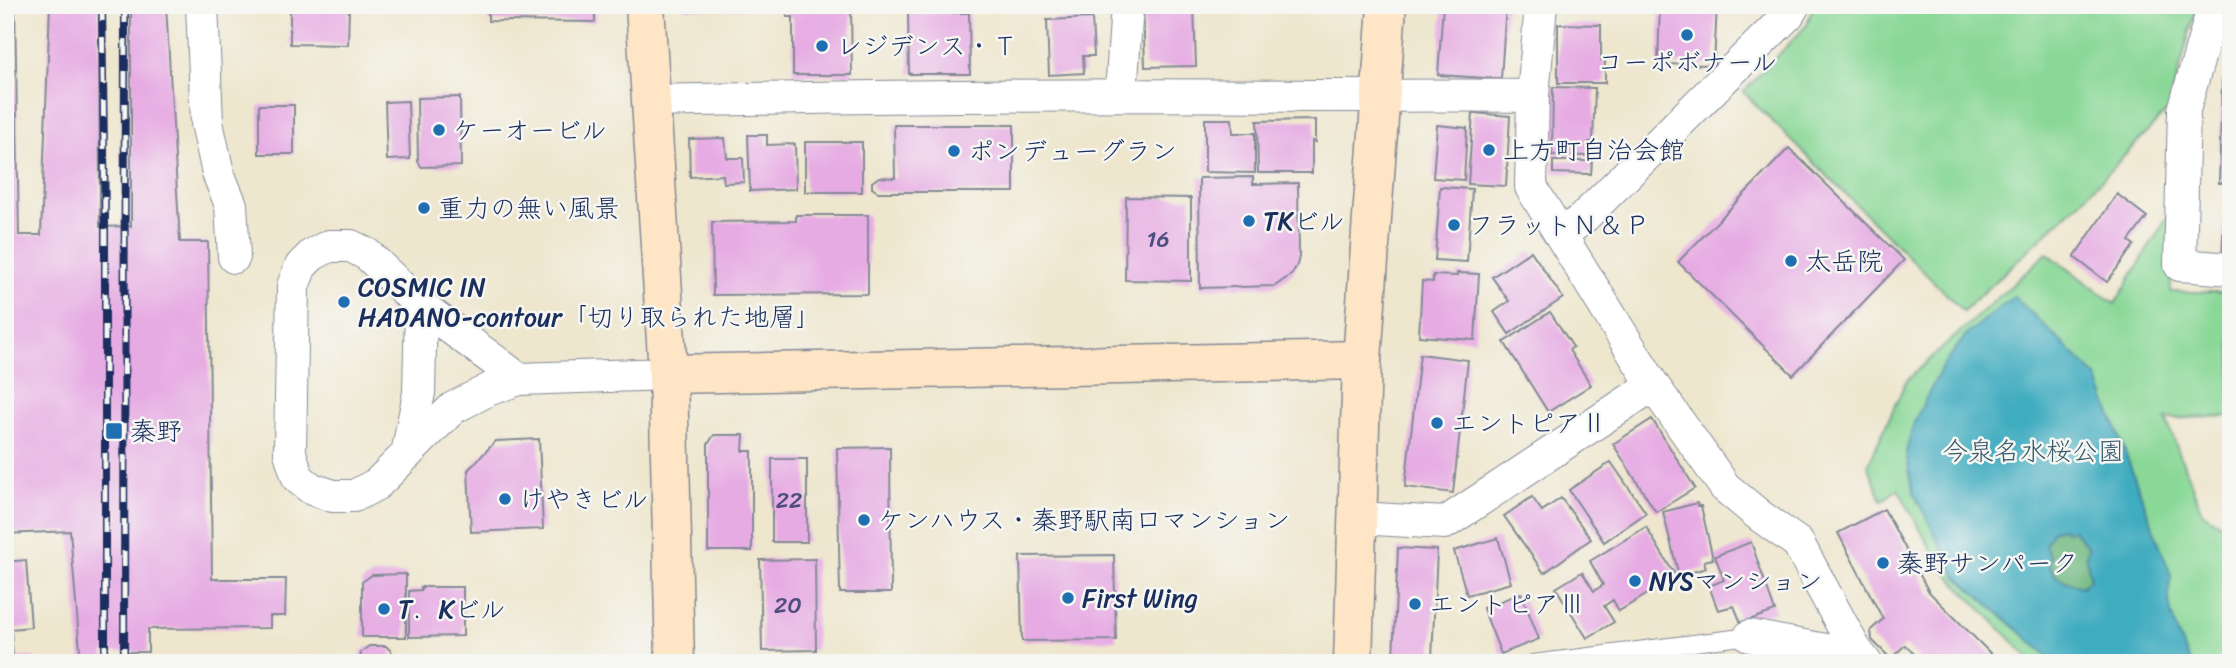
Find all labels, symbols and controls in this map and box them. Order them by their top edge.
place label: レジデンス・Ｔ [836,23,1018,69]
marker: コーポボナール [1679,27,1695,43]
marker: レジデンス・Ｔ [814,38,830,54]
place label: コーポボナール [1597,39,1777,85]
place label: ケーオービル [453,107,607,153]
marker: ケーオービル [431,122,447,138]
place label: 上方町自治会館 [1503,127,1685,173]
place label: ポンデューグラン [968,128,1177,174]
marker: 上方町自治会館 [1481,142,1497,158]
marker: ポンデューグラン [946,143,962,159]
place label: 重力の無い風景 [438,185,620,231]
place label: TKビル [1263,198,1345,244]
marker: 重力の無い風景 [416,200,432,216]
place label: フラットＮ＆Ｐ [1468,202,1650,248]
marker: TKビル [1241,213,1257,229]
marker: フラットＮ＆Ｐ [1446,217,1462,233]
house number: 16 [1147,219,1169,260]
place label: 太岳院 [1805,238,1883,284]
marker: 太岳院 [1783,253,1799,269]
place label: COSMIC IN HADANO-contour「切り取られた地層」 [358,264,822,340]
marker: COSMIC IN HADANO-contour「切り取られた地層」 [336,294,352,310]
place label: エントピアⅡ [1451,400,1607,446]
place label: 秦野 [130,408,182,454]
marker: エントピアⅡ [1429,415,1445,431]
marker: 秦野 [104,421,124,441]
park label: 今泉名水桜公園 [1942,428,2124,474]
place label: けやきビル [519,476,648,522]
house number: 22 [776,480,802,521]
marker: けやきビル [497,491,513,507]
place label: ケンハウス・秦野駅南口マンション [878,497,1290,543]
marker: ケンハウス・秦野駅南口マンション [856,512,872,528]
place label: 秦野サンパーク [1897,540,2078,586]
marker: 秦野サンパーク [1875,555,1891,571]
place label: NYSマンション [1649,558,1822,604]
marker: NYSマンション [1627,573,1643,589]
place label: First Wing [1082,575,1198,621]
place label: エントピアⅢ [1429,581,1585,627]
house number: 20 [774,585,802,626]
place label: T．Kビル [398,586,506,632]
marker: First Wing [1060,590,1076,606]
marker: エントピアⅢ [1407,596,1423,612]
marker: T．Kビル [376,601,392,617]

